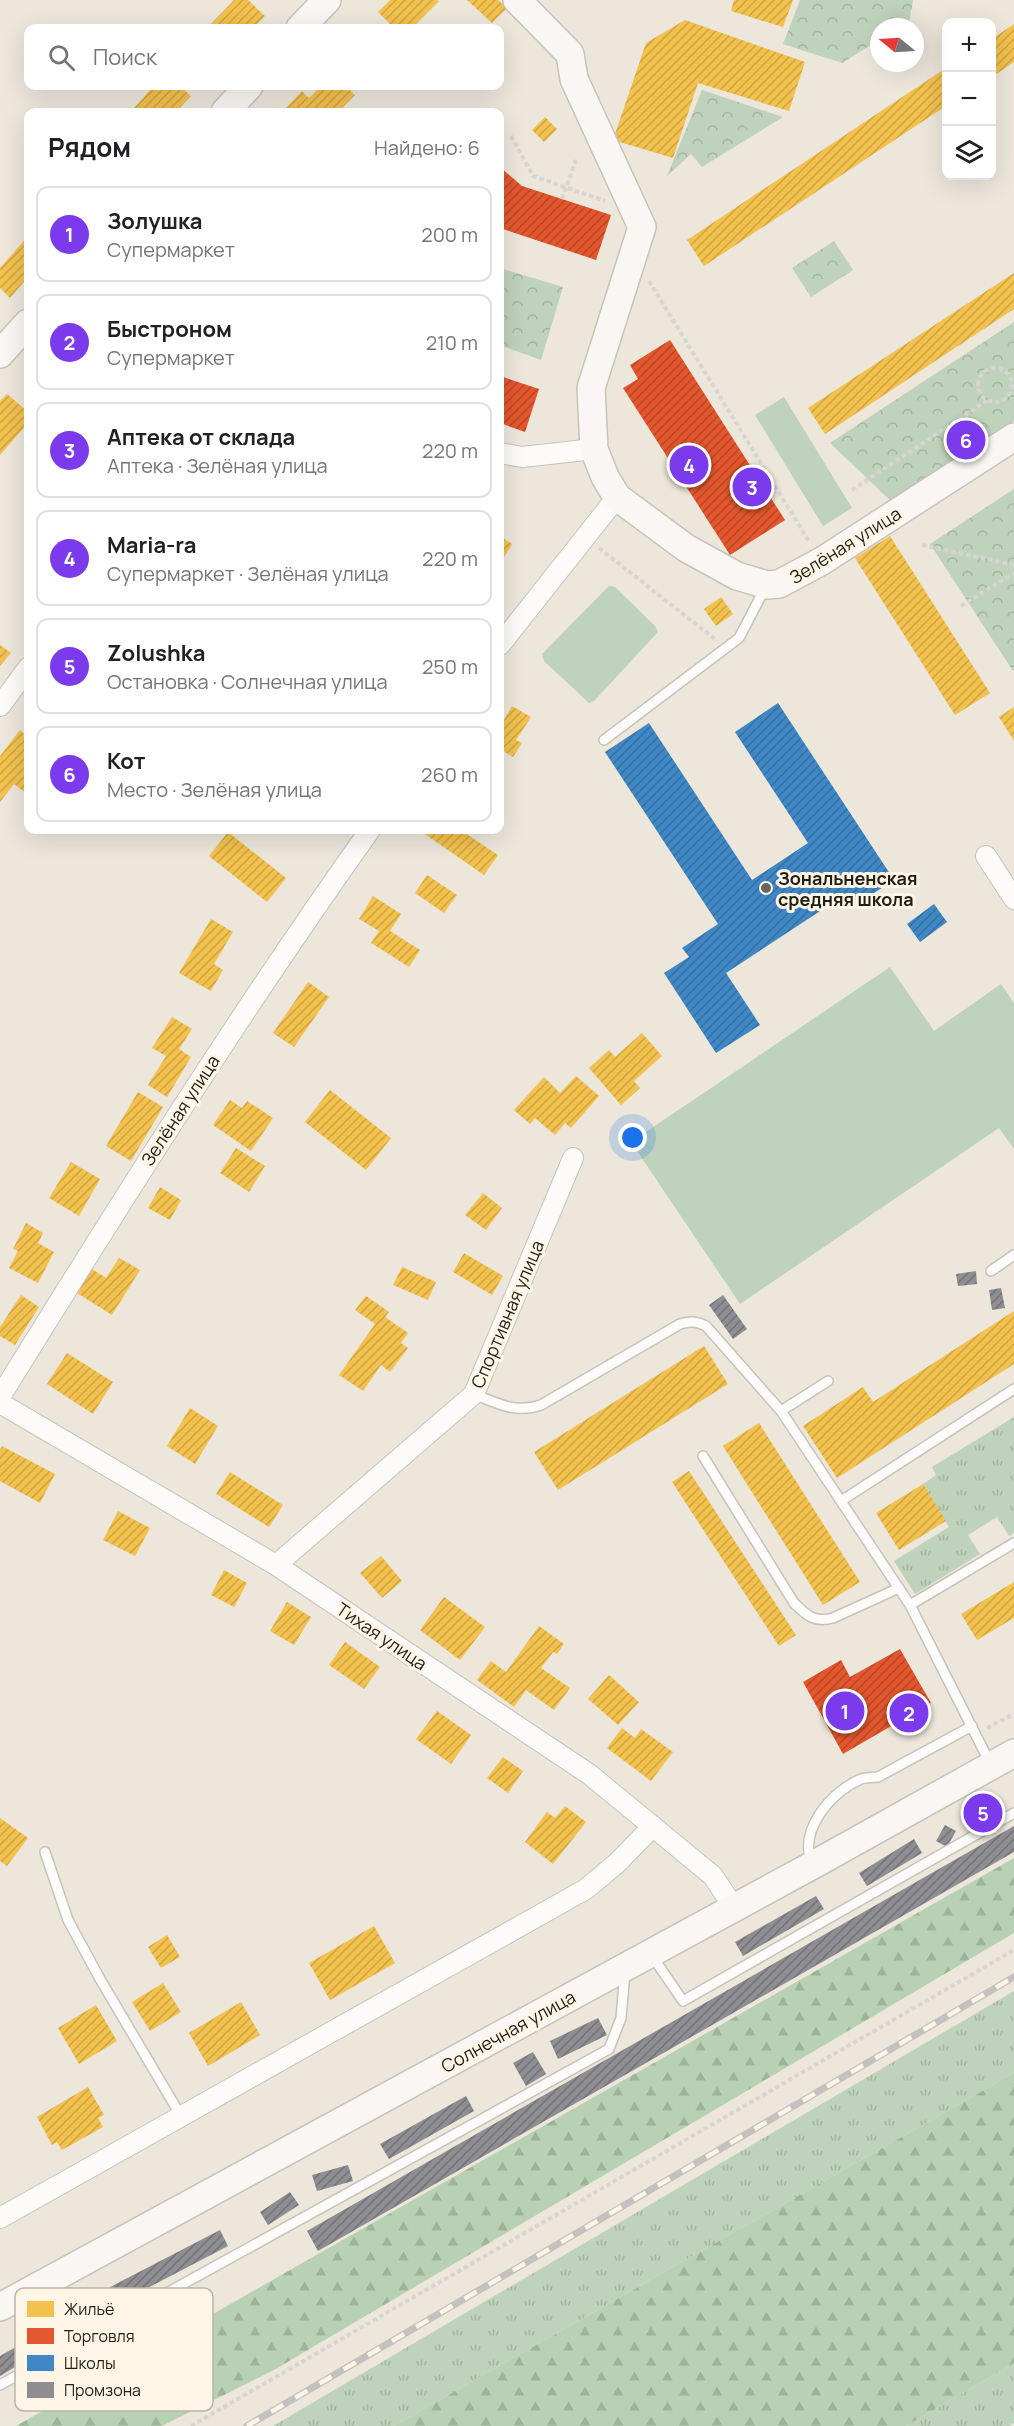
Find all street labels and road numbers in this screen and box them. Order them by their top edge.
street label: Зелёная улица [785,501,905,589]
street label: Зелёная улица [135,1050,225,1170]
street label: Спортивная улица [465,1236,549,1392]
street label: Тихая улица [332,1597,432,1675]
street label: Солнечная улица [437,1984,579,2078]

